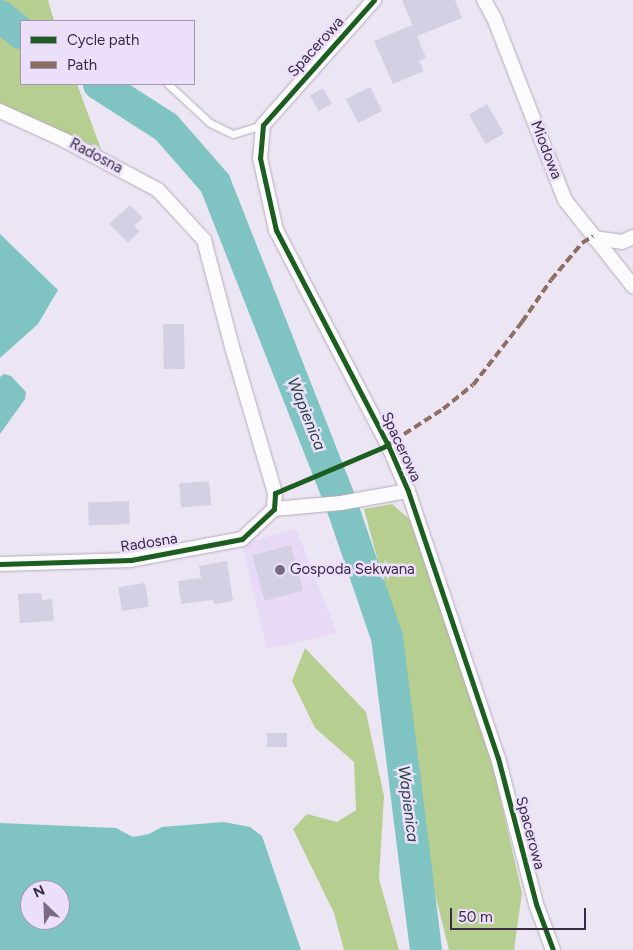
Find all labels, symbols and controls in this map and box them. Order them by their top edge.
street label: Spacerowa [284,13,348,81]
legend [20,20,195,85]
text: Cycle path [67,31,139,49]
text: Path [67,56,97,74]
street label: Miodowa [527,118,565,182]
street label: Radosna [66,135,126,177]
water label: Wapienica [283,375,329,453]
street label: Spacerowa [377,409,425,485]
street label: Radosna [119,530,179,556]
place label: Gospoda Sekwana [290,561,415,579]
marker: Gospoda Sekwana [274,564,286,576]
water label: Wapienica [394,765,422,843]
street label: Spacerowa [512,795,548,871]
north arrow [20,880,70,930]
text: N [31,882,47,902]
scale bar [453,898,589,930]
text: 50 m [458,908,493,926]

